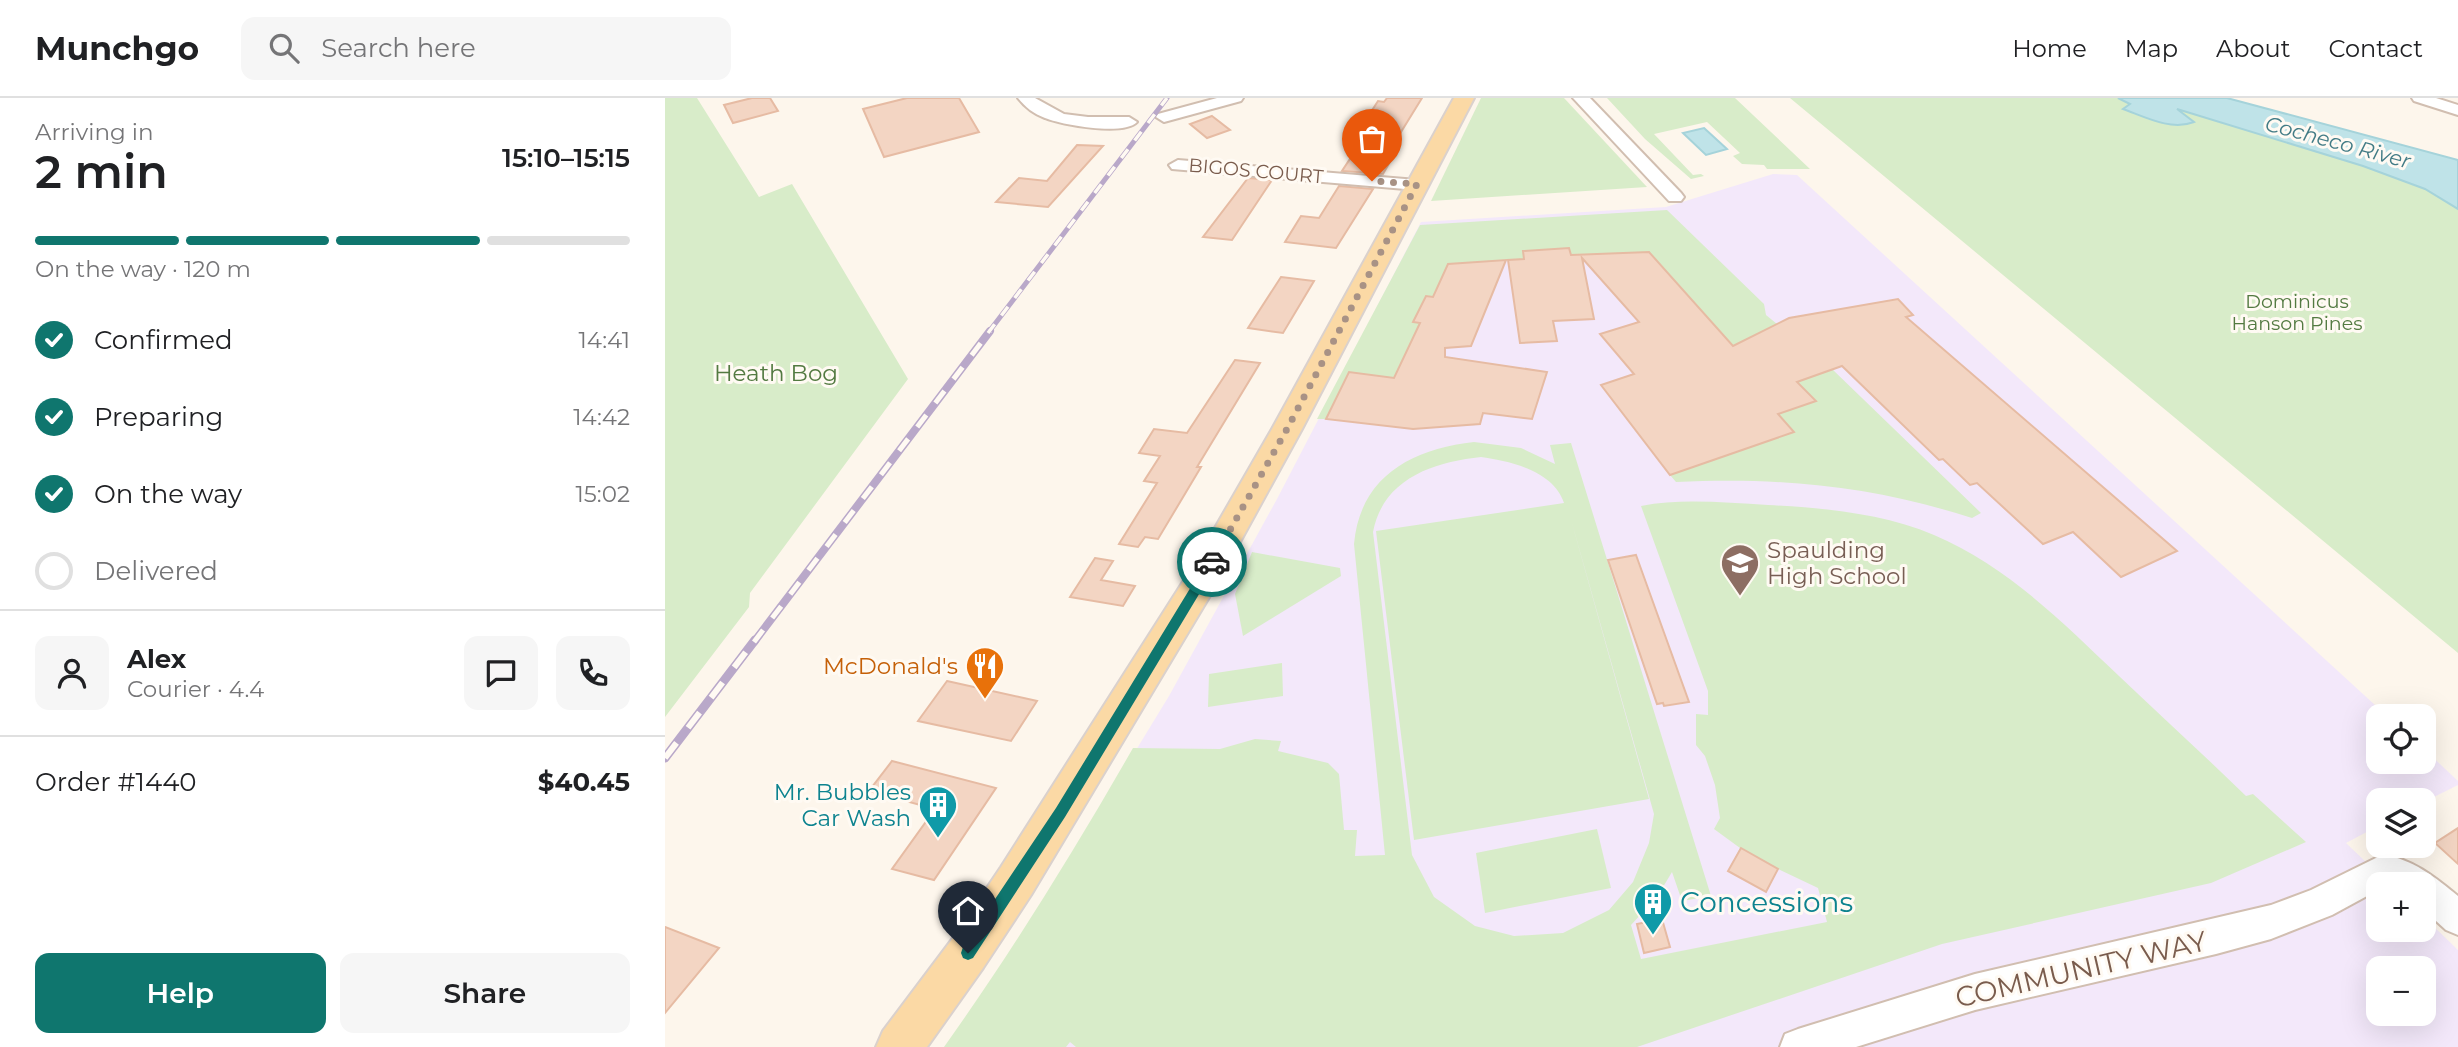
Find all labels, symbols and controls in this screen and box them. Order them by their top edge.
search box [241,17,731,80]
text: Munchgo [35,28,199,68]
icon: search [265,29,303,67]
text: Search here [321,32,476,64]
text: Home [2012,34,2087,63]
text: Map [2125,34,2178,63]
text: About [2216,34,2290,63]
text: Contact [2328,34,2423,63]
pin [1342,109,1402,181]
water label: Cocheco River [2262,111,2414,174]
text: Arriving in [35,118,154,146]
icon: bag [1353,120,1391,158]
text: 15:10–15:15 [502,142,630,174]
text: 2 min [35,143,168,200]
street label: BIGOS COURT [1187,154,1325,188]
text: On the way · 120 m [35,255,251,283]
park label: Dominicus Hanson Pines [2232,290,2362,335]
icon: check [35,321,73,359]
text: Confirmed [94,324,233,356]
text: 14:41 [579,326,630,354]
park label: Heath Bog [714,359,838,387]
icon: check [35,398,73,436]
text: Preparing [94,401,223,433]
text: 14:42 [573,403,630,431]
icon: check [35,475,73,513]
text: On the way [94,478,242,510]
text: 15:02 [576,480,630,508]
courier [1177,527,1247,597]
place label: Spaulding High School [1767,536,1907,590]
school or university icon: Spaulding High School [1719,542,1761,597]
icon: car [1193,543,1231,581]
text: Delivered [94,555,218,587]
button: person [35,636,109,710]
button: chat [464,636,538,710]
button: phone [556,636,630,710]
text: Alex [127,643,186,675]
restaurant icon: McDonald's [964,645,1006,700]
place label: McDonald's [823,652,958,680]
text: Courier · 4.4 [127,675,264,703]
map controls [2366,704,2436,1026]
button: locate [2366,704,2436,774]
text: Order #1440 [35,766,197,798]
text: $40.45 [538,766,630,798]
place label: Mr. Bubbles Car Wash [774,778,911,832]
building icon: Mr. Bubbles Car Wash [917,784,959,839]
button: layers [2366,788,2436,858]
button: + [2366,872,2436,942]
pin [938,881,998,953]
building icon: Concessions [1632,881,1674,936]
place label: Concessions [1680,885,1853,919]
icon: home [949,892,987,930]
street label: COMMUNITY WAY [1952,923,2210,1014]
button: Help [35,953,326,1033]
button: Share [340,953,630,1033]
button: − [2366,956,2436,1026]

